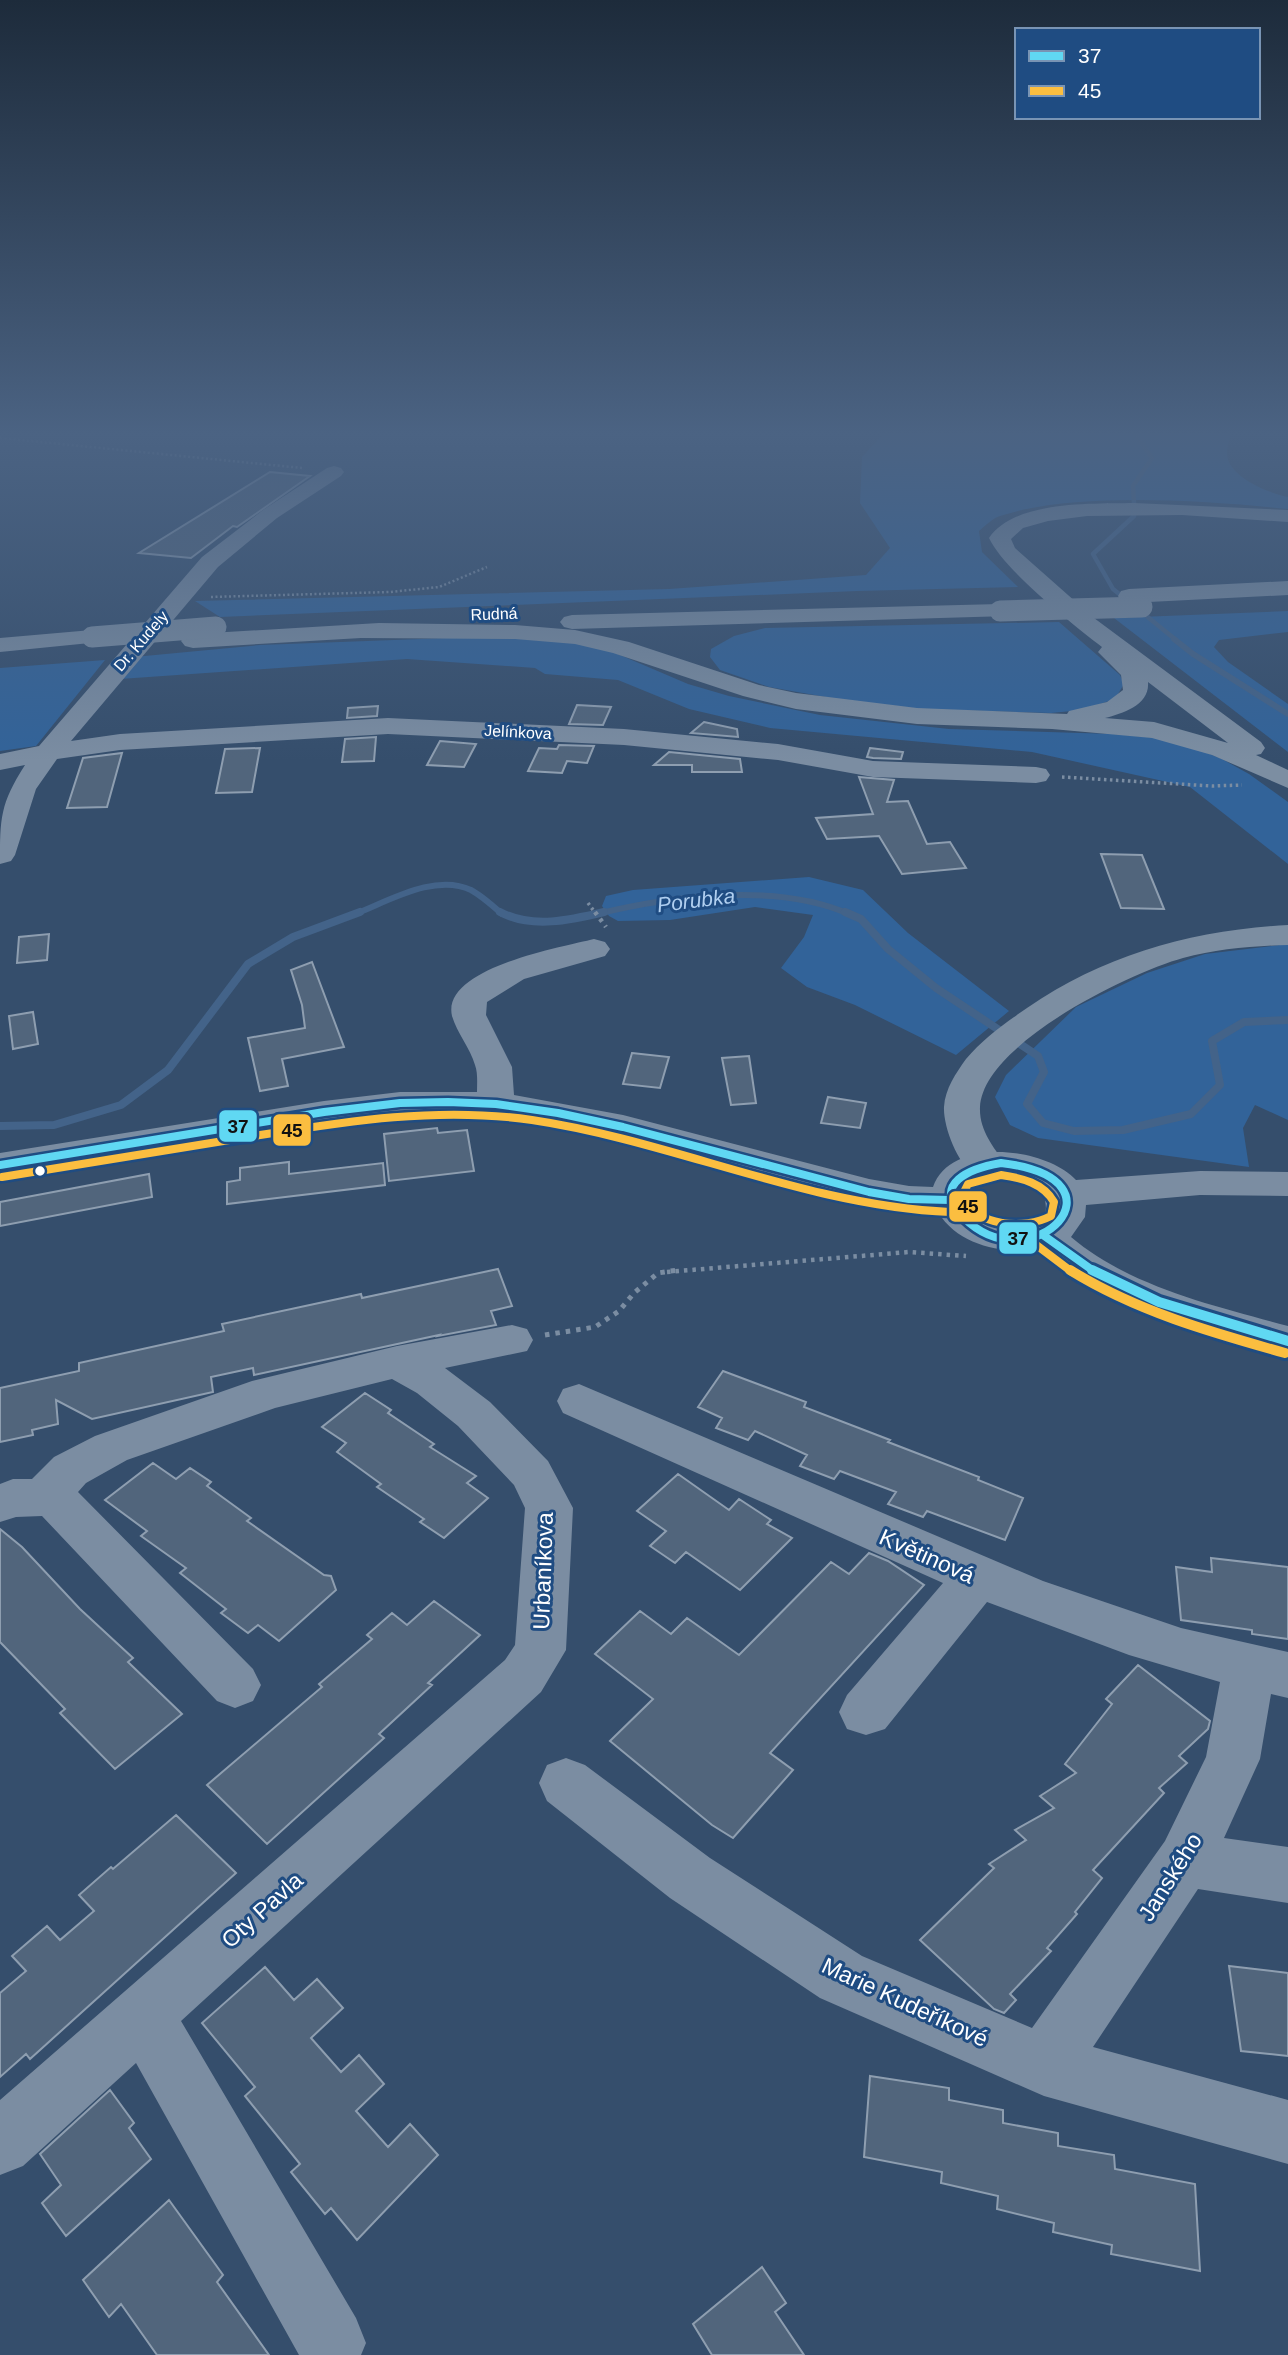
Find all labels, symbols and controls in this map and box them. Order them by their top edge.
legend [1015,28,1260,119]
text: 37 [1078,44,1101,67]
text: 45 [1078,79,1101,102]
street label: Rudná [470,605,518,623]
street label: Dr. Kudely [110,608,172,674]
street label: Jelínkova [484,722,552,742]
water label: Porubka [656,884,736,916]
line badge: 37 [218,1109,258,1143]
line badge: 45 [272,1113,312,1147]
text: 37 [227,1116,249,1137]
text: 45 [281,1120,303,1141]
unlabelled marker [33,1164,47,1178]
line badge: 45 [948,1190,988,1223]
text: 45 [957,1196,979,1217]
line badge: 37 [998,1221,1038,1255]
text: 37 [1007,1228,1029,1249]
street label: Urbaníkova [528,1512,558,1630]
street label: Květinová [876,1524,979,1589]
street label: Janského [1133,1828,1207,1926]
street label: Oty Pavla [216,1867,308,1953]
street label: Marie Kudeříkové [818,1952,992,2052]

